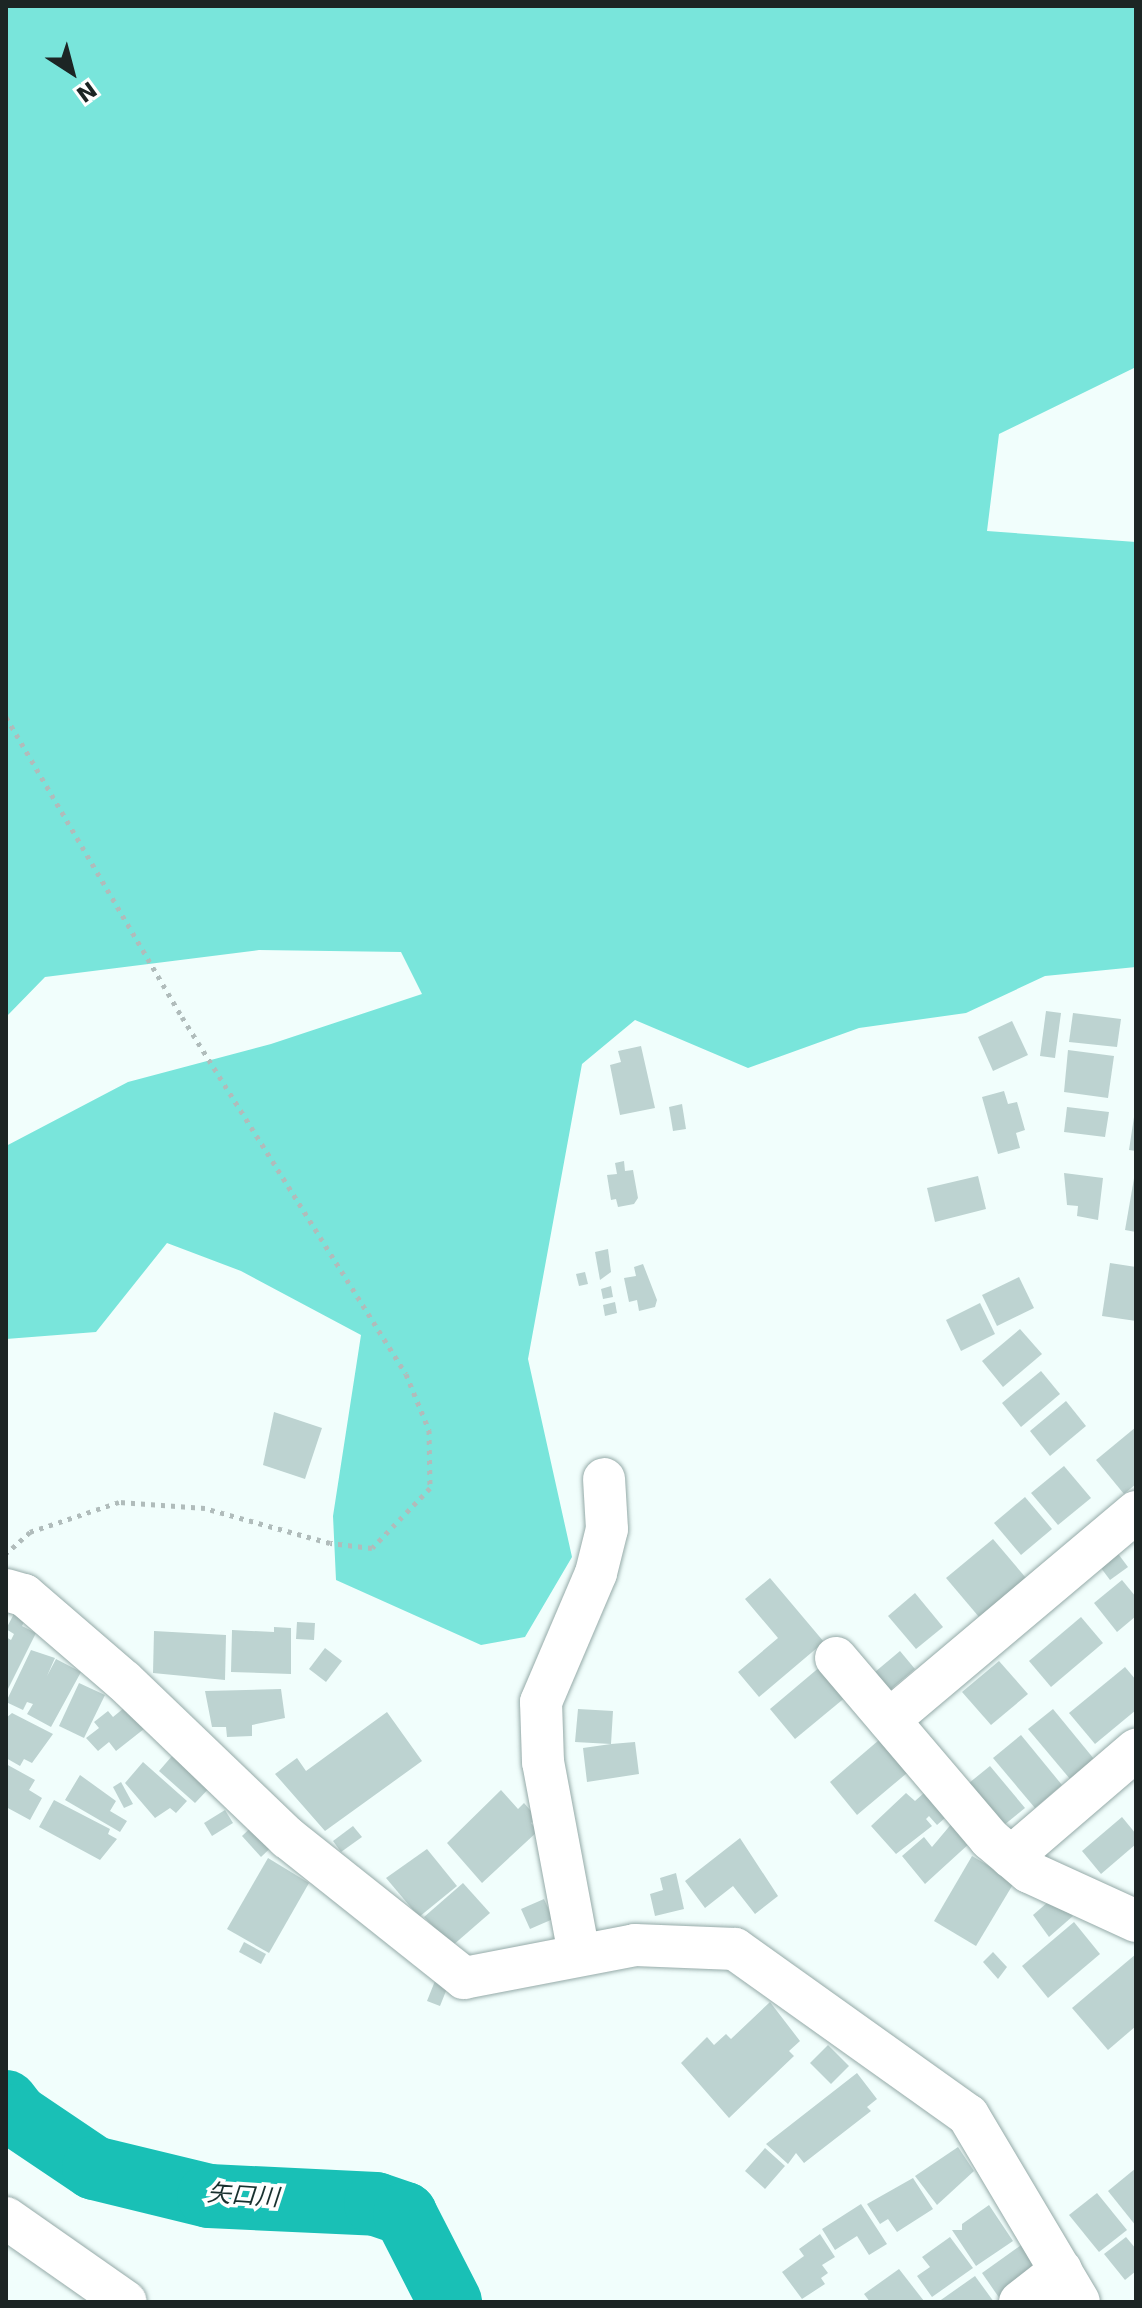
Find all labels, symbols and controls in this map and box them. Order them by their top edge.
north arrow [32,32,112,112]
text: N [72,76,101,107]
water label: 矢口川 [206,2179,280,2213]

